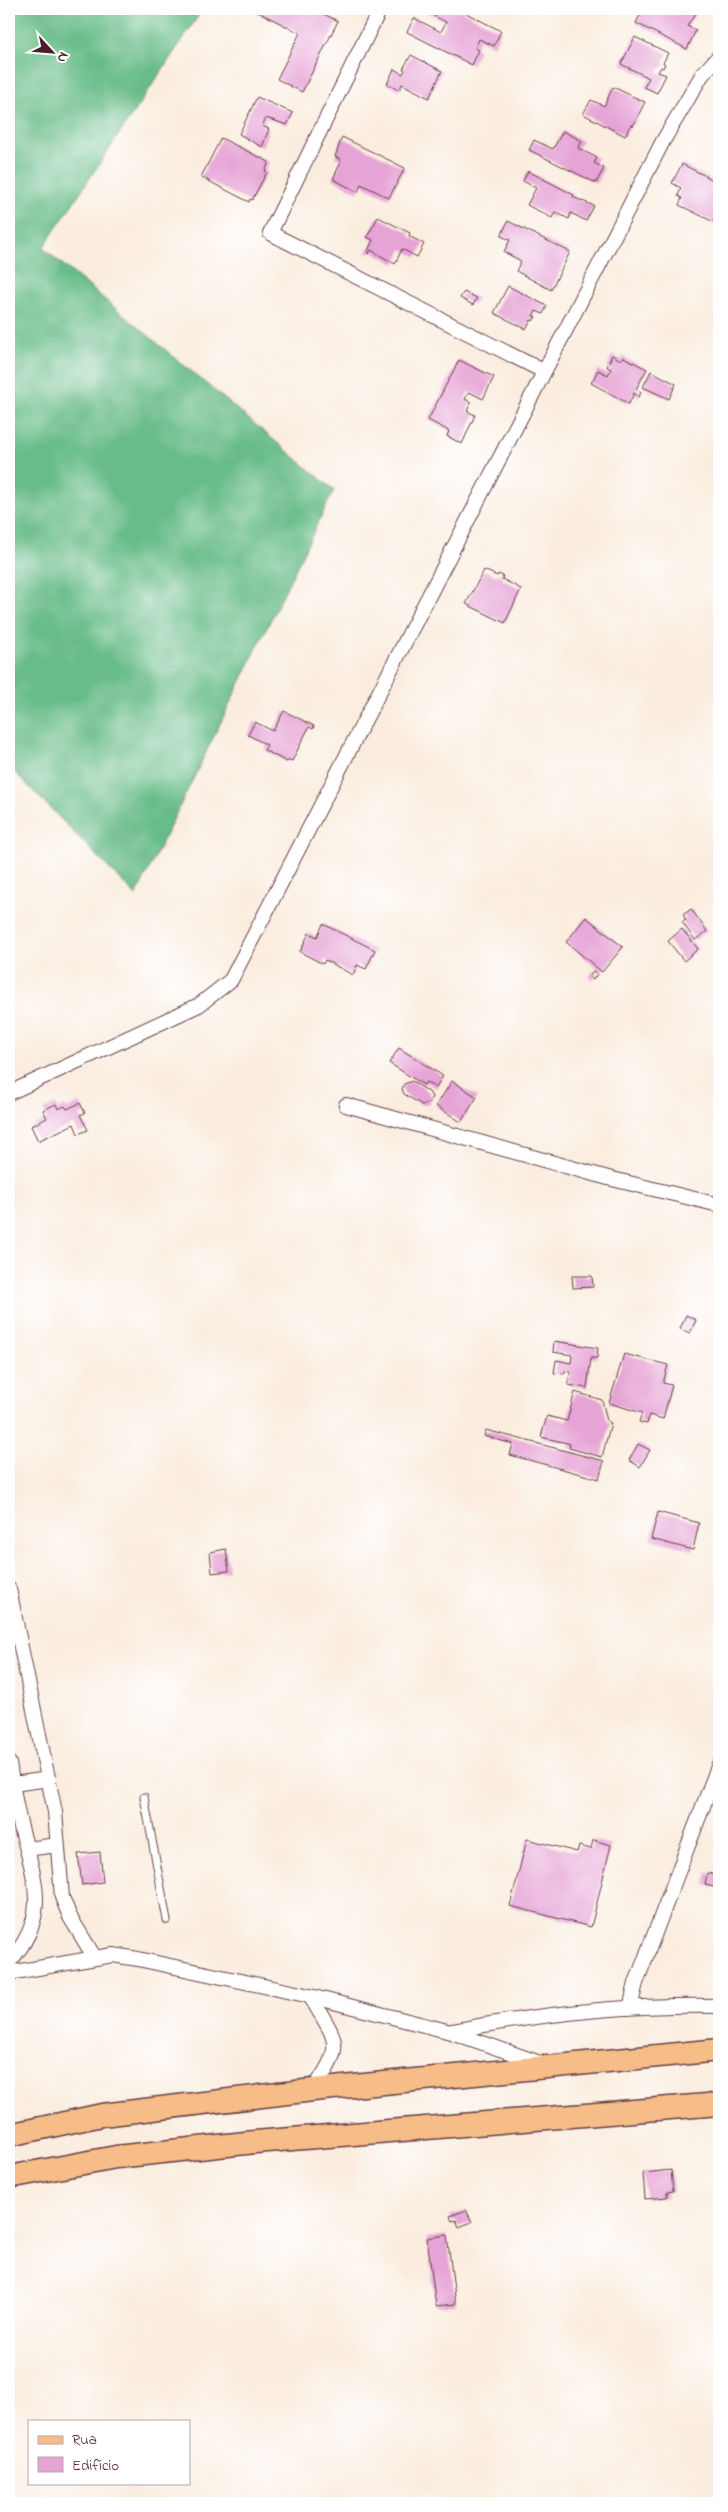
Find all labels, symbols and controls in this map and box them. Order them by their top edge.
north arrow [28,28,78,78]
text: N [51,48,74,66]
legend [28,2420,190,2484]
text: Rua [72,2429,97,2451]
text: Edifício [72,2455,119,2477]

